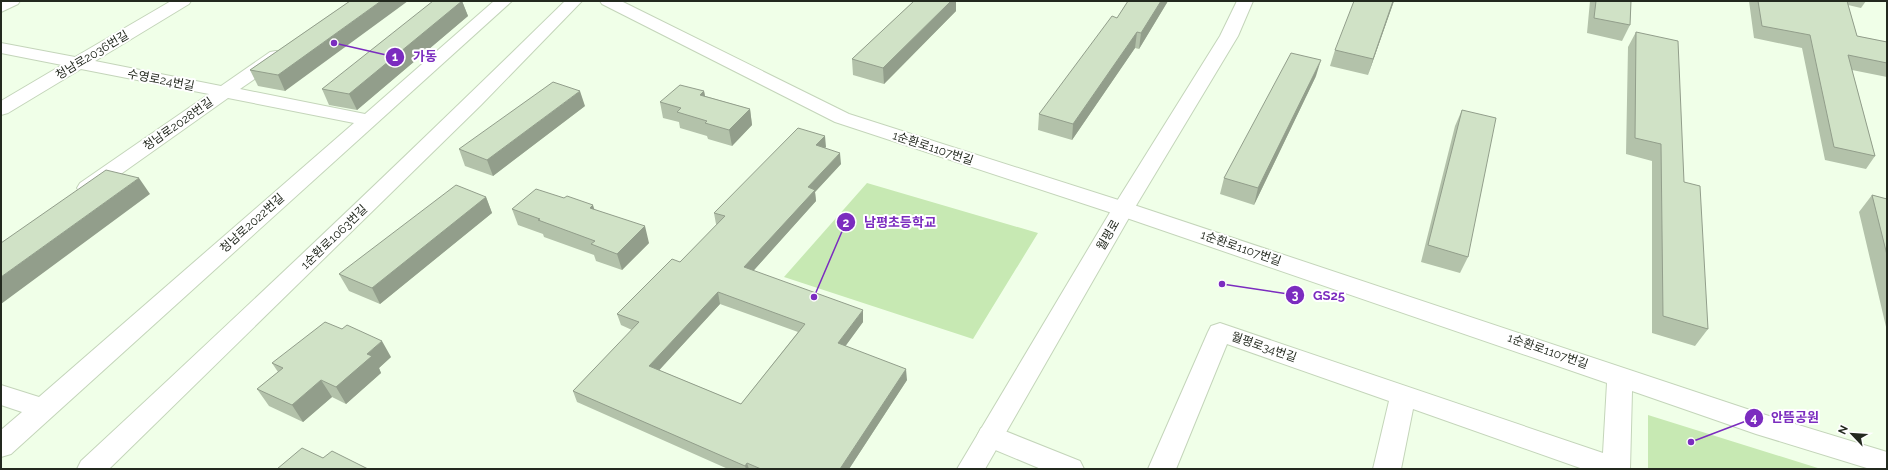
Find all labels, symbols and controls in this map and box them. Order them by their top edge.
street label: 청남로2036번길 [53,28,131,82]
callout: 가동 [385,44,445,69]
text: 가동 [413,49,437,64]
text: 1 [392,50,398,64]
street label: 수영로24번길 [126,67,196,93]
street label: 청남로2028번길 [140,95,216,153]
street label: 1순환로1107번길 [891,128,975,168]
street label: 청남로2022번길 [217,191,287,255]
street label: 1순환로1063번길 [298,202,370,272]
callout: 남평초등학교 [836,210,944,235]
text: 남평초등학교 [864,215,936,230]
text: 2 [843,216,850,230]
street label: 월평로 [1094,217,1122,253]
street label: 1순환로1107번길 [1199,228,1283,268]
callout: GS25 [1285,283,1353,308]
text: 3 [1292,288,1299,302]
text: GS25 [1313,288,1345,303]
street label: 월평로34번길 [1229,329,1299,365]
street label: 1순환로1107번길 [1506,331,1590,371]
callout: 안뜸공원 [1744,405,1827,430]
text: 안뜸공원 [1771,410,1819,425]
text: 4 [1751,411,1758,425]
north arrow [1832,414,1872,454]
text: N [1836,423,1851,437]

